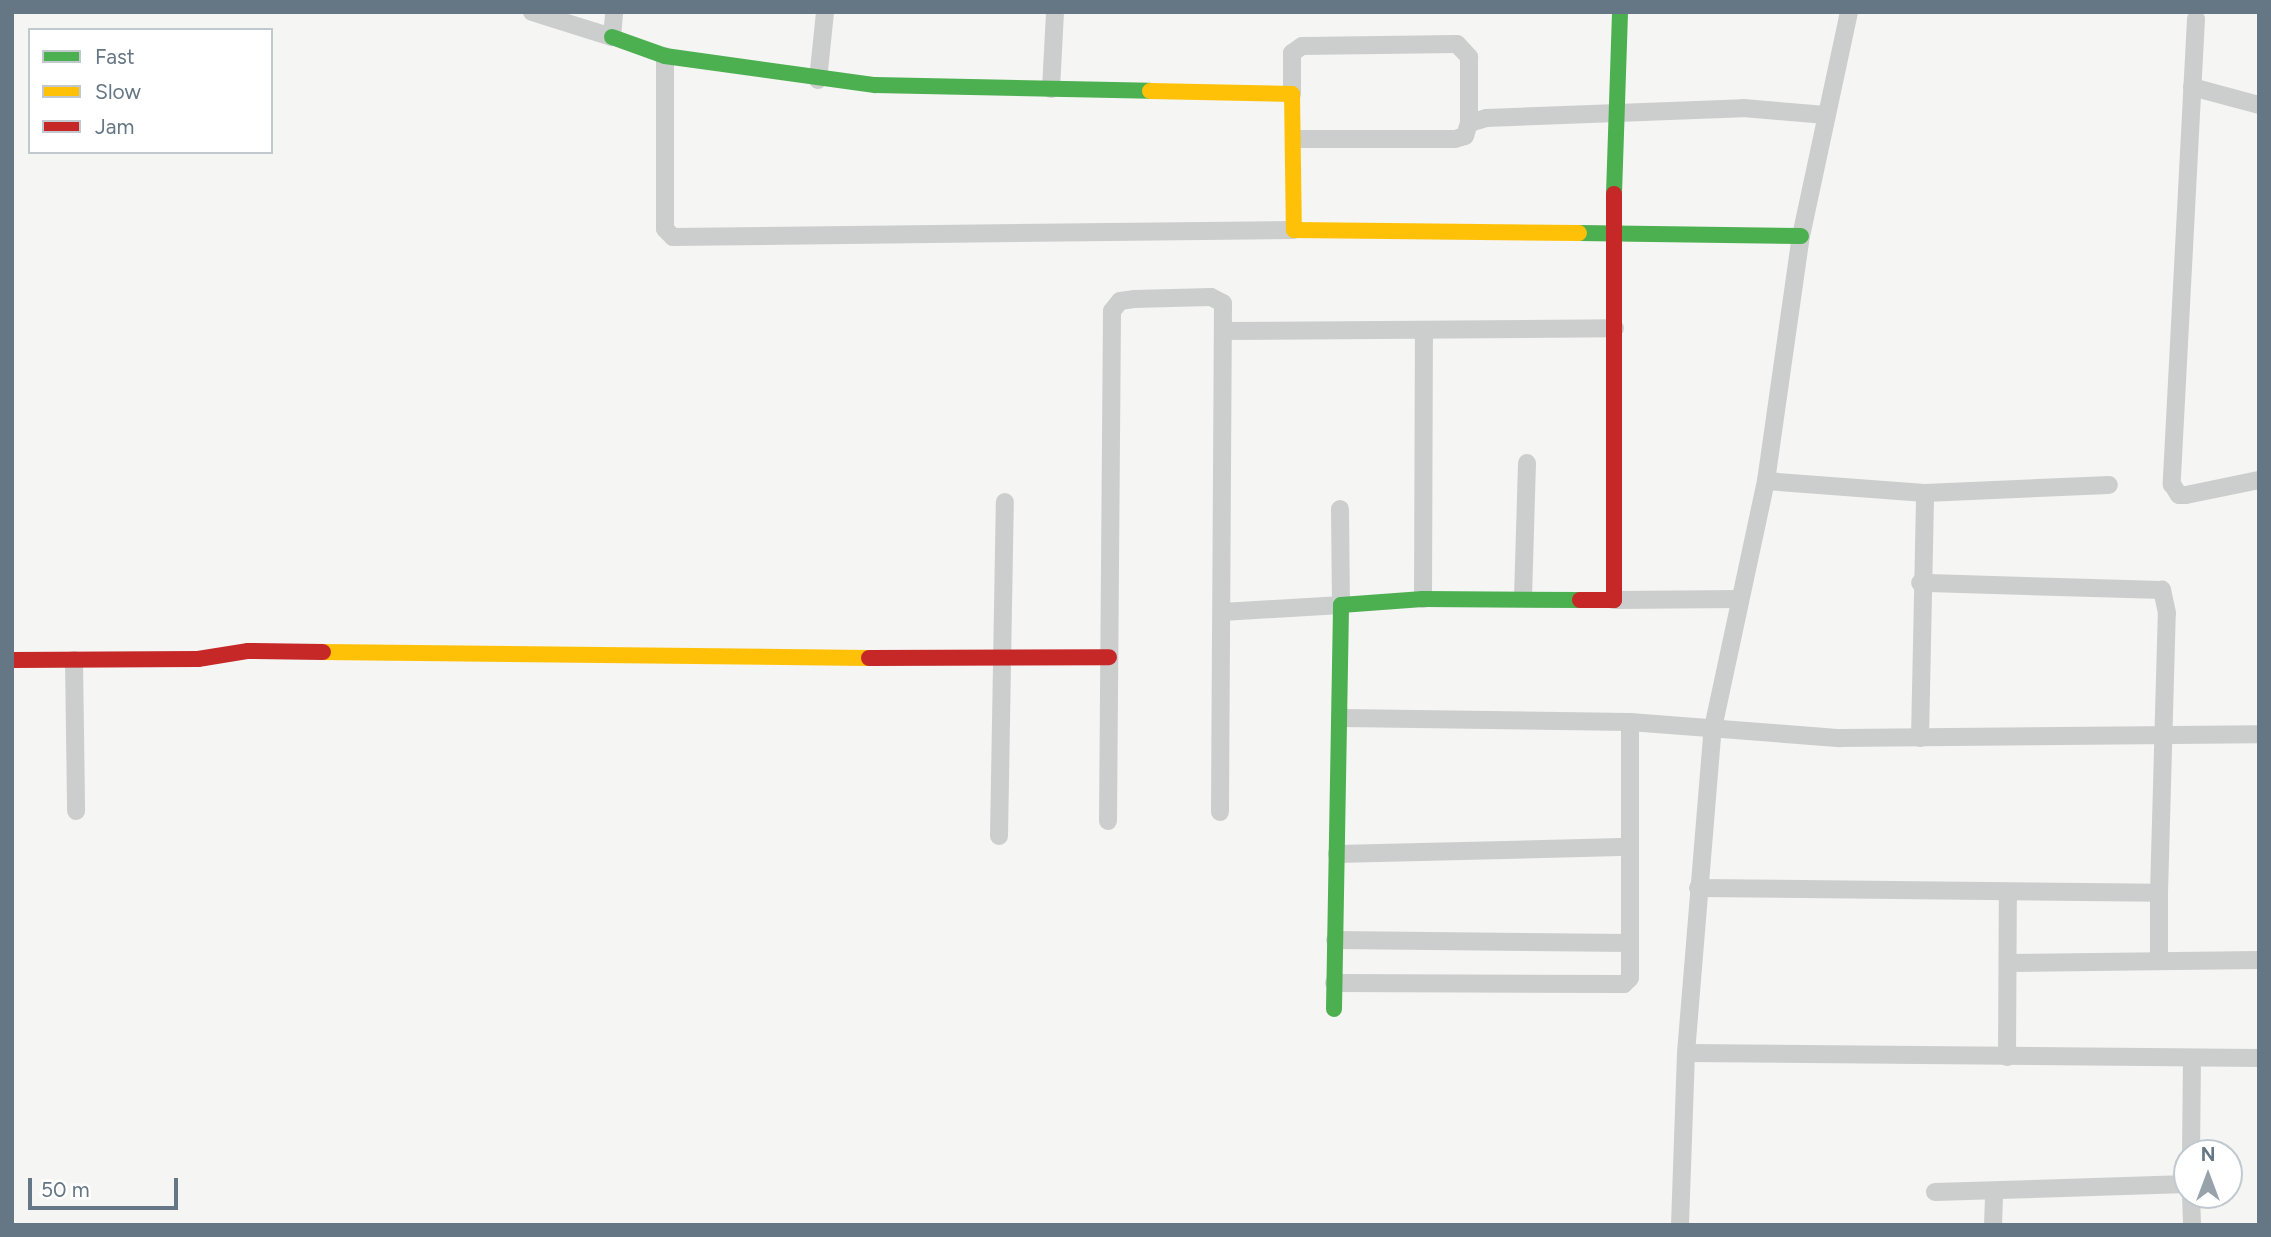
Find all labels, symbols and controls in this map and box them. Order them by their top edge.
legend [28,28,273,154]
text: Fast [95,44,135,69]
text: Slow [95,79,141,104]
text: Jam [95,114,134,139]
north arrow [2173,1139,2243,1209]
text: N [2201,1143,2215,1166]
scale bar [32,1164,182,1208]
text: 50 m [41,1177,90,1202]

